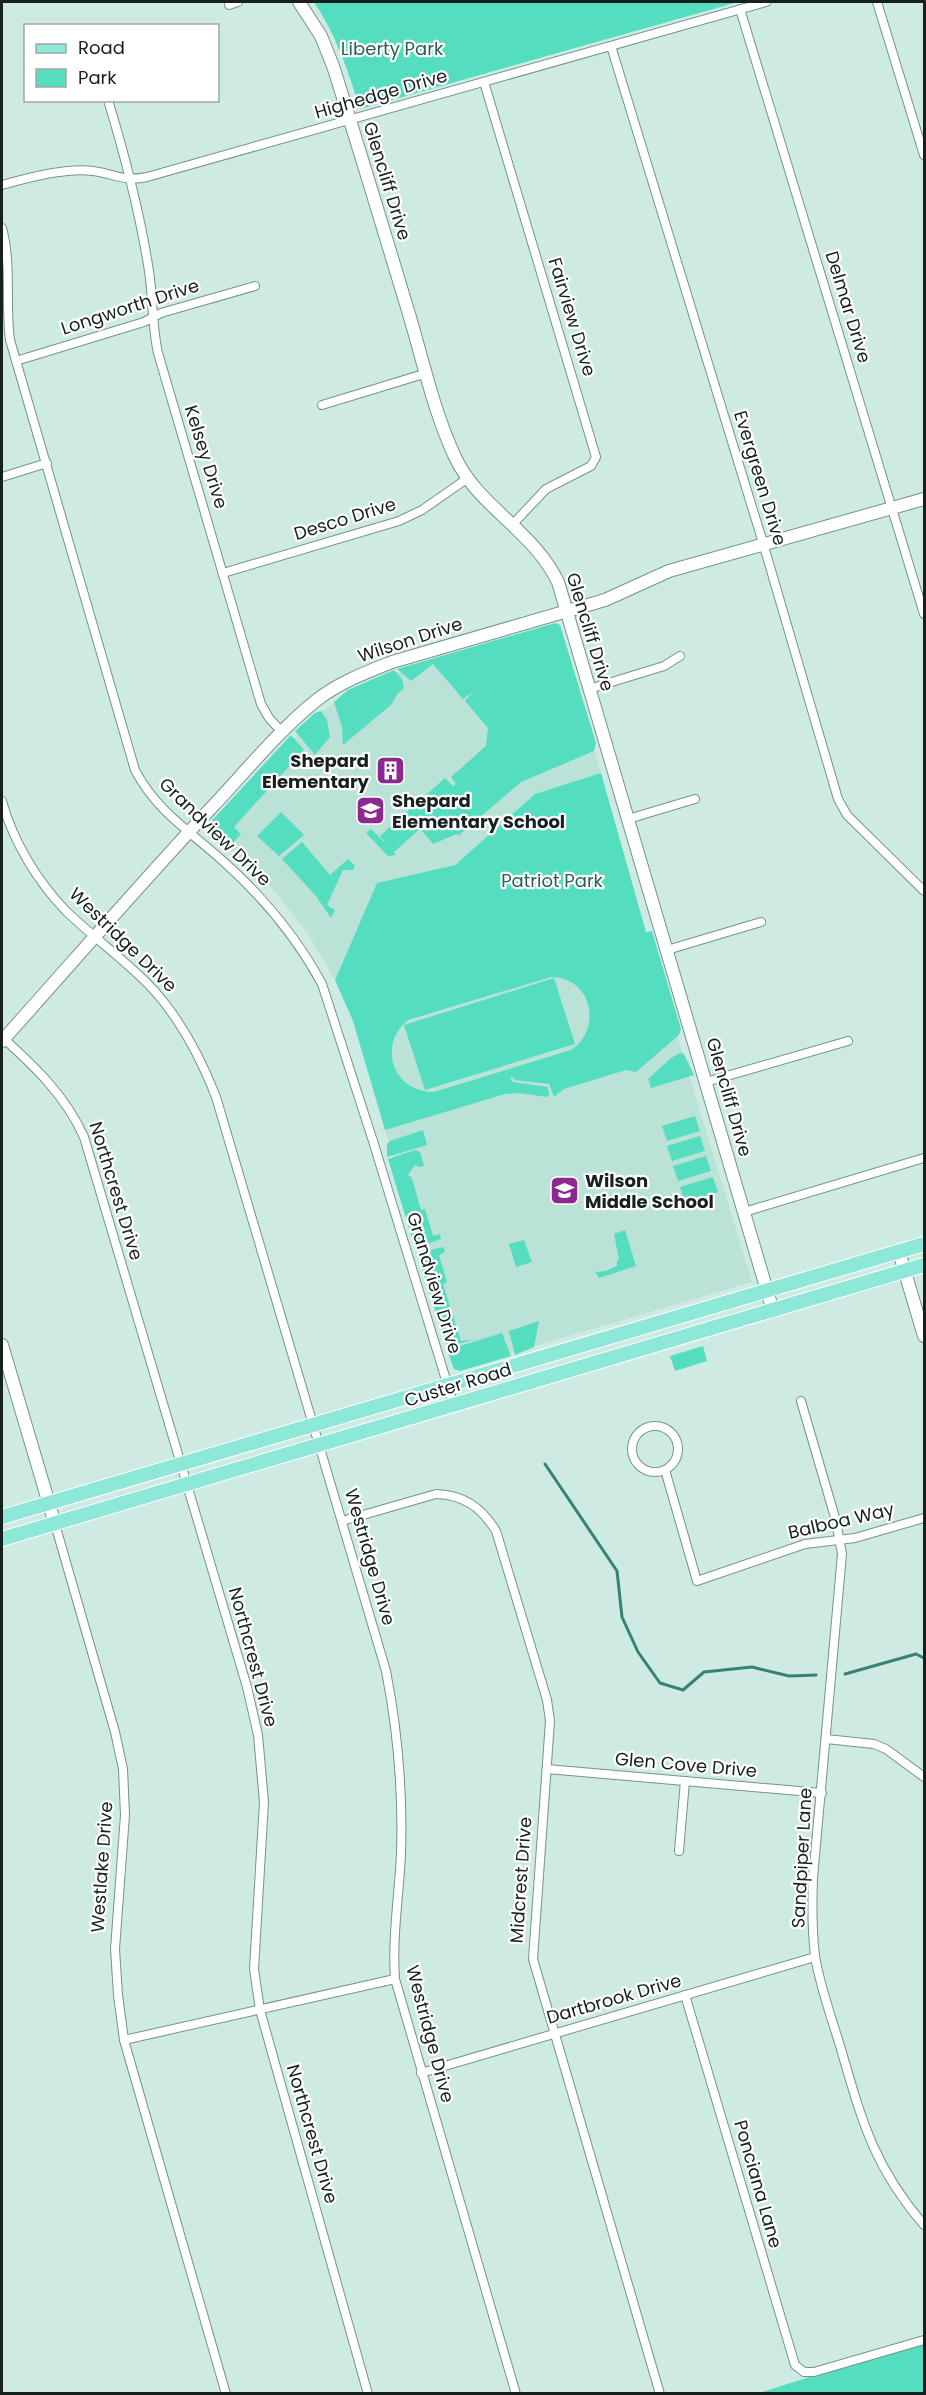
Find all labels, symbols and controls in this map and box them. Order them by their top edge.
legend [24,24,219,102]
text: Road [78,35,125,60]
park label: Liberty Park [341,36,444,61]
street label: Highedge Drive [311,63,450,124]
text: Park [78,65,117,90]
street label: Glencliff Drive [358,119,417,243]
street label: Delmar Drive [820,248,877,366]
street label: Fairview Drive [543,254,602,379]
street label: Longworth Drive [58,272,202,341]
street label: Kelsey Drive [179,402,234,512]
street label: Evergreen Drive [728,407,793,548]
street label: Desco Drive [291,491,399,546]
street label: Glencliff Drive [561,570,620,694]
street label: Wilson Drive [354,611,465,668]
place label: Shepard Elementary [262,748,370,794]
building icon: Shepard Elementary [374,755,406,787]
street label: Grandview Drive [154,772,277,892]
place label: Shepard Elementary School [392,788,565,834]
school or university icon: Shepard Elementary School [355,795,387,827]
park label: Patriot Park [501,868,604,893]
street label: Westridge Drive [64,882,183,998]
street label: Glencliff Drive [701,1034,758,1159]
street label: Northcrest Drive [84,1119,149,1263]
place label: Wilson Middle School [585,1168,714,1214]
school or university icon: Wilson Middle School [548,1175,580,1207]
street label: Grandview Drive [401,1209,468,1357]
street label: Custer Road [401,1356,515,1413]
street label: Westridge Drive [339,1486,402,1628]
street label: Balboa Way [785,1496,896,1545]
street label: Northcrest Drive [223,1584,284,1729]
street label: Glen Cove Drive [614,1746,758,1783]
street label: Sandpiper Lane [785,1787,818,1929]
street label: Westlake Drive [84,1800,119,1933]
street label: Midcrest Drive [504,1816,537,1944]
street label: Westridge Drive [400,1962,461,2105]
street label: Dartbrook Drive [543,1967,684,2030]
street label: Northcrest Drive [281,2061,344,2206]
street label: Ponciana Lane [728,2117,789,2251]

